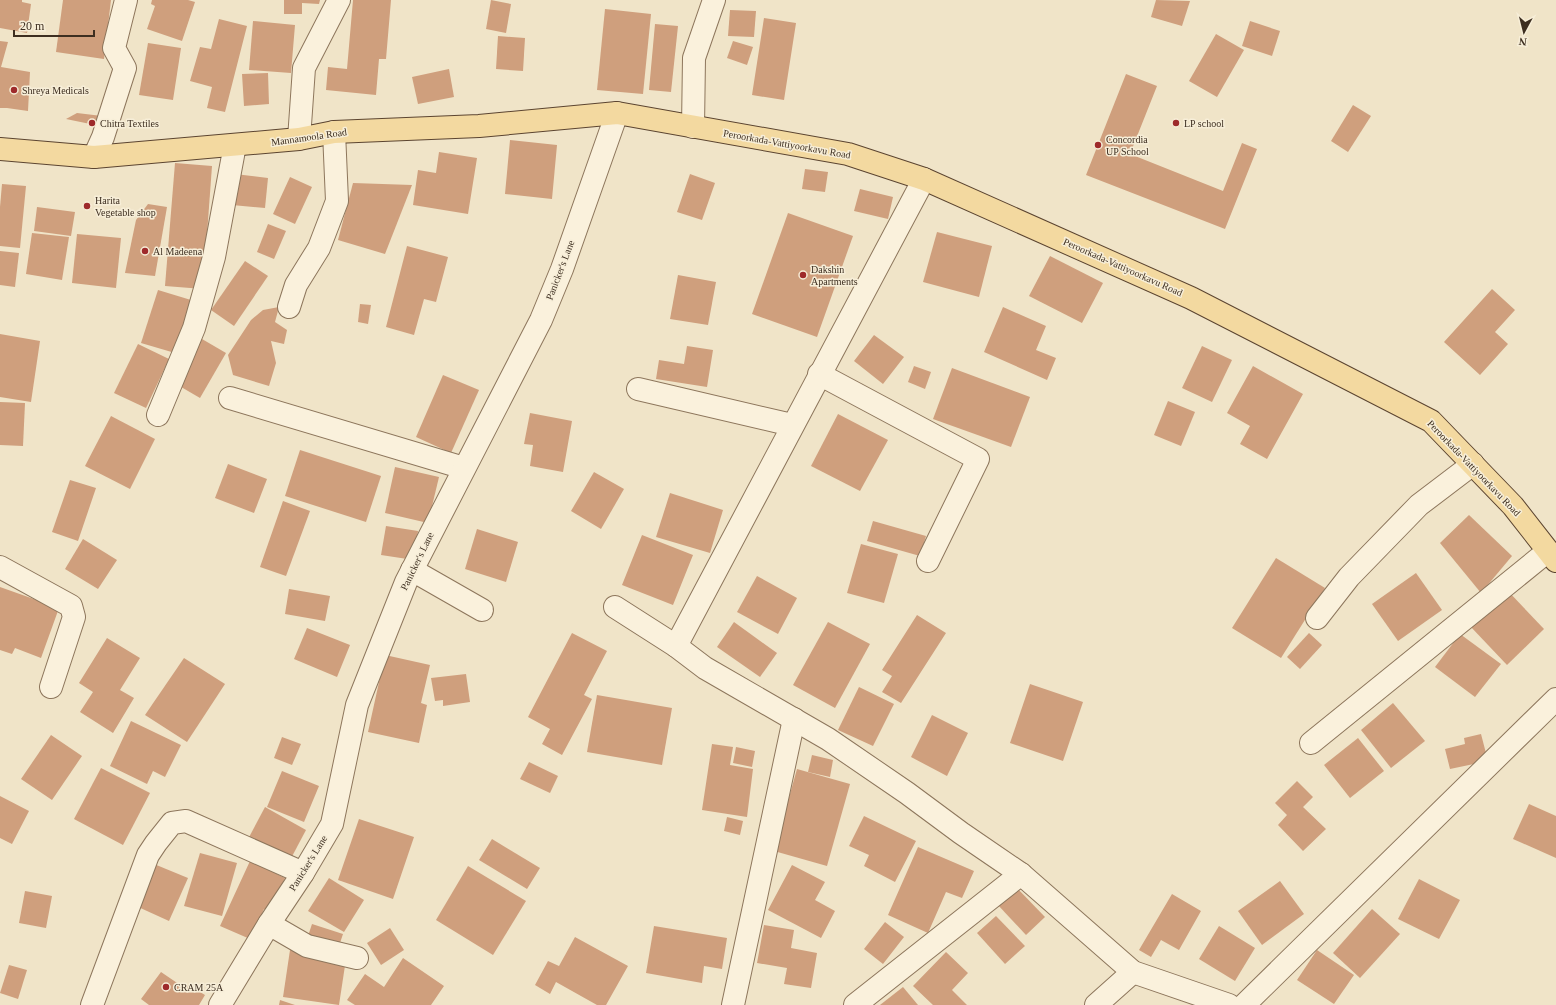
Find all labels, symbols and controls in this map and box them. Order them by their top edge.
scale bar [14,12,94,38]
north arrow [1504,12,1544,52]
text: 20 m [20,19,45,33]
text: N [1518,35,1527,48]
marker: Shreya Medicals [9,85,19,95]
place label: Shreya Medicals [22,85,89,96]
marker: Chitra Textiles [87,118,97,128]
place label: Chitra Textiles [100,118,159,129]
marker: LP school [1171,118,1181,128]
place label: LP school [1184,118,1224,129]
street label: Mannamoola Road [270,126,348,148]
street label: Peroorkada-Vattiyoorkavu Road [722,127,852,161]
place label: Concordia UP School [1106,134,1149,157]
marker: Concordia UP School [1093,140,1103,150]
place label: Harita Vegetable shop [95,195,156,218]
marker: Harita Vegetable shop [82,201,92,211]
street label: Peroorkada-Vattiyoorkavu Road [1062,236,1184,298]
street label: Panicker's Lane [544,238,577,301]
marker: Al Madeena [140,246,150,256]
place label: Al Madeena [153,246,203,257]
place label: Dakshin Apartments [811,264,858,287]
marker: Dakshin Apartments [798,270,808,280]
street label: Peroorkada-Vattiyoorkavu Road [1425,418,1523,518]
street label: Panicker's Lane [398,530,436,592]
street label: Panicker's Lane [287,833,330,893]
marker: CRAM 25A [161,982,171,992]
place label: CRAM 25A [174,982,224,993]

